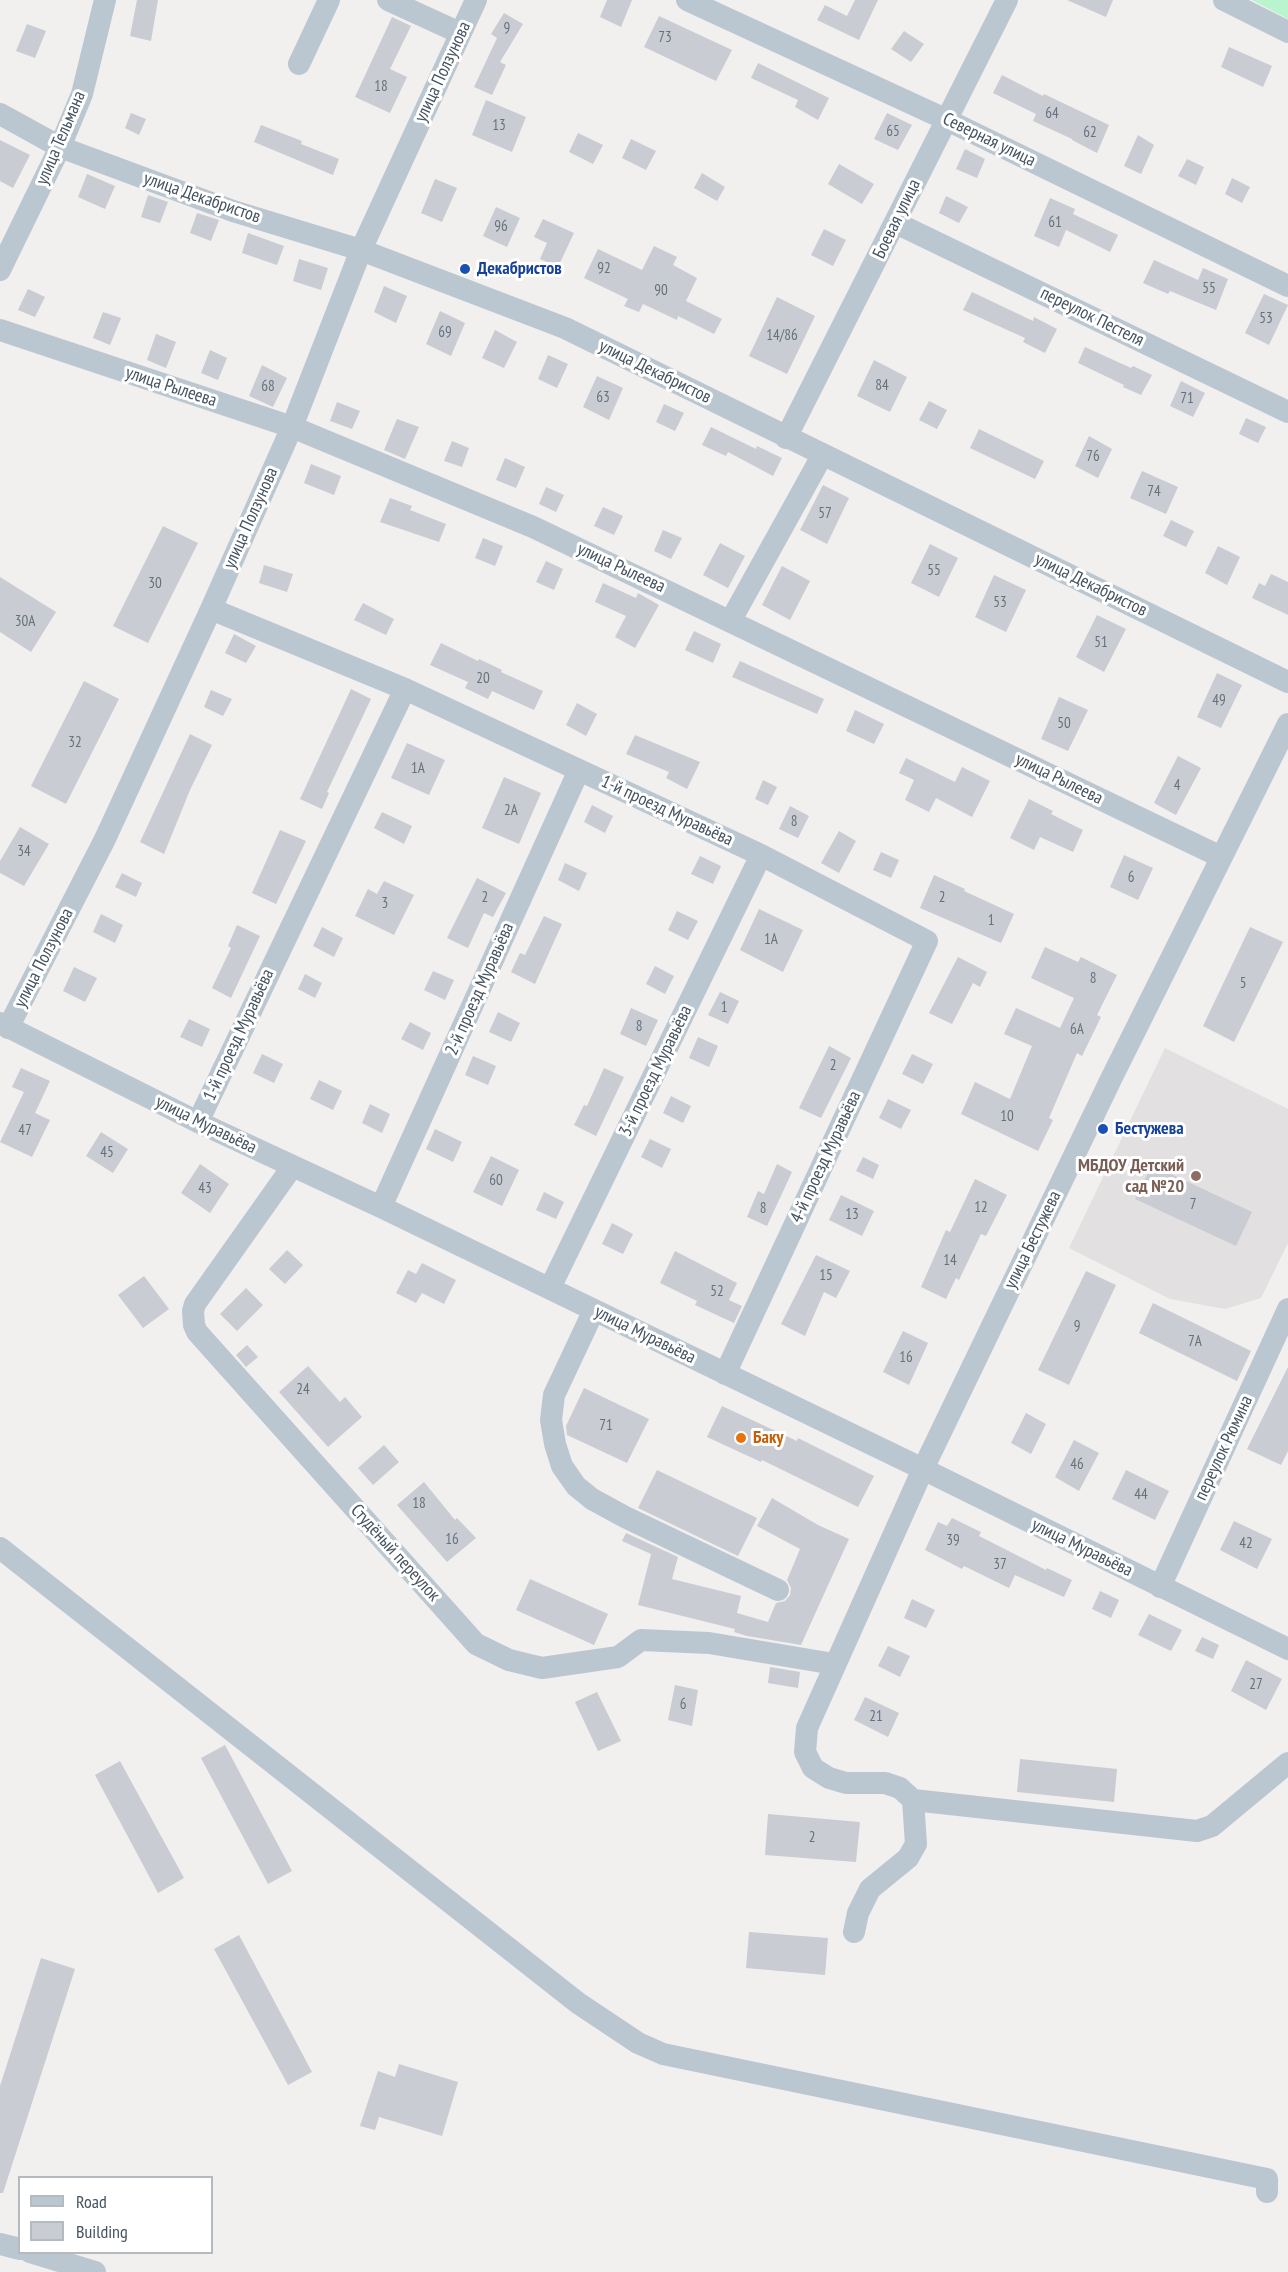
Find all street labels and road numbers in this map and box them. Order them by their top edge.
street label: улица Ползунова [410,18,476,126]
street label: улица Тельмана [32,88,90,188]
street label: Северная улица [939,108,1039,172]
street label: улица Декабристов [141,168,263,228]
street label: Боевая улица [869,176,925,262]
street label: переулок Пестеля [1037,283,1147,351]
street label: улица Декабристов [595,336,715,408]
street label: улица Рылеева [123,362,219,412]
street label: улица Ползунова [219,464,283,572]
street label: улица Рылеева [574,538,668,598]
street label: улица Декабристов [1031,549,1151,621]
street label: улица Рылеева [1012,749,1106,809]
street label: 1-й проезд Муравьёва [598,771,736,851]
street label: улица Ползунова [10,905,78,1011]
street label: 2-й проезд Муравьёва [441,919,519,1059]
street label: 1-й проезд Муравьёва [199,966,279,1104]
street label: 3-й проезд Муравьёва [615,1002,697,1140]
street label: 4-й проезд Муравьёва [786,1088,866,1226]
street label: улица Муравьёва [152,1091,260,1159]
street label: улица Бестужева [1000,1188,1066,1292]
street label: улица Муравьёва [591,1301,699,1369]
street label: переулок Рюмина [1190,1392,1258,1504]
street label: Студёный переулок [346,1500,444,1606]
street label: улица Муравьёва [1028,1514,1136,1582]

